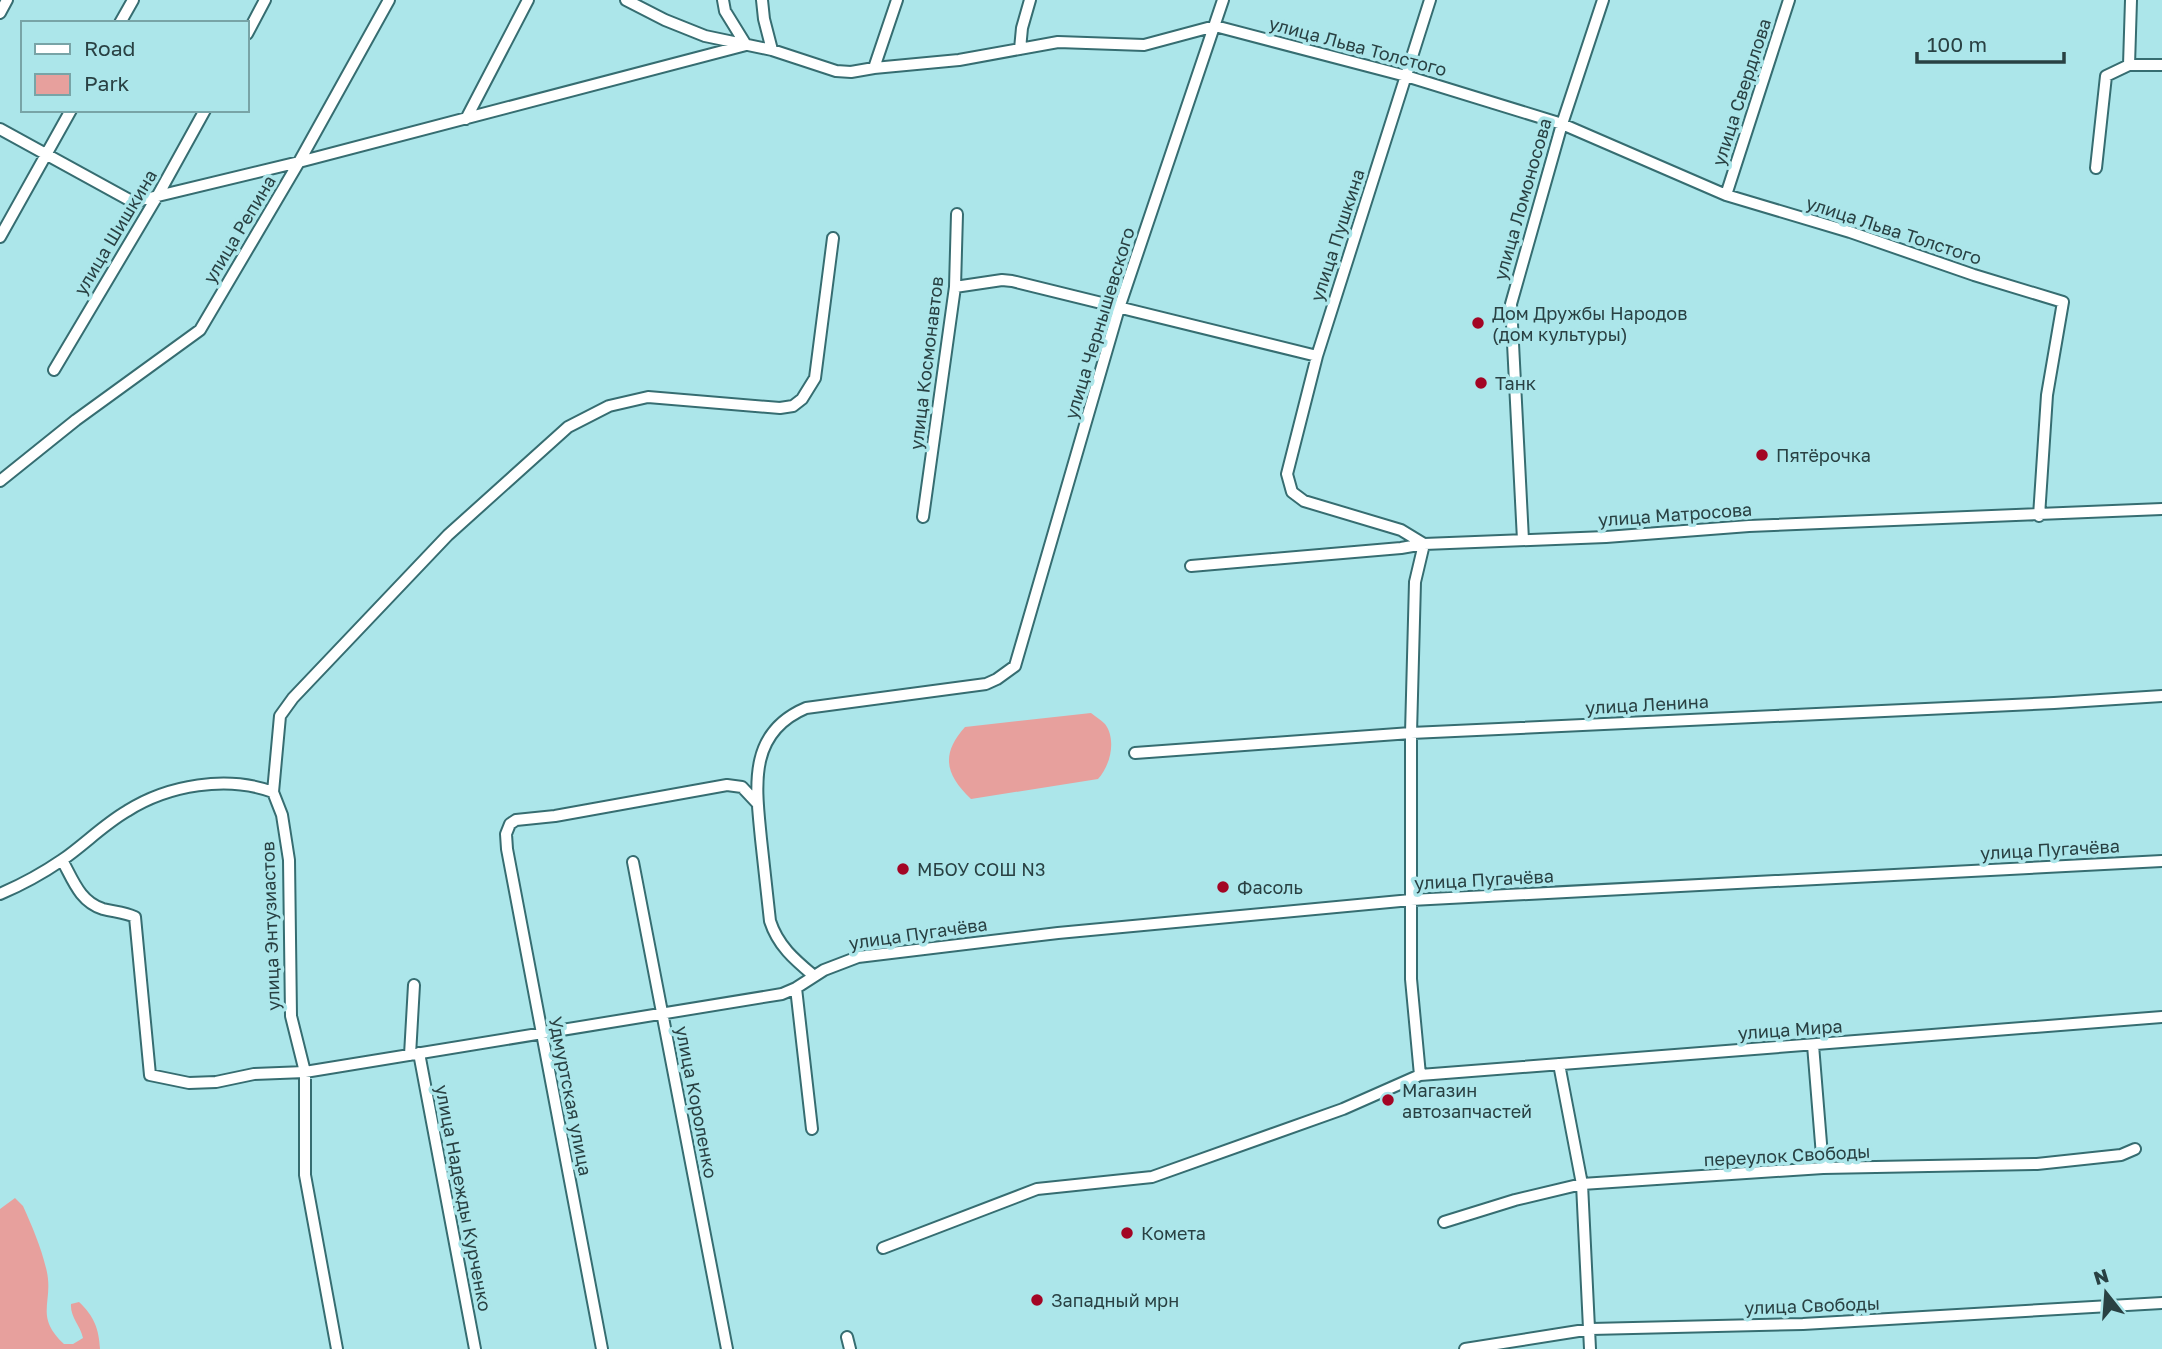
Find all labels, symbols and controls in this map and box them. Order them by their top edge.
street label: улица Льва Толстого [1267,12,1449,80]
street label: улица Свердлова [1707,15,1775,169]
legend [21,21,248,112]
scale bar [1917,21,2064,65]
text: 100 m [1927,31,1987,57]
text: Road [84,35,135,61]
text: Park [84,70,130,96]
street label: улица Ломоносова [1488,116,1556,282]
street label: улица Шишкина [69,165,161,299]
street label: улица Пушкина [1305,166,1369,304]
street label: улица Репина [198,171,280,287]
street label: улица Льва Толстого [1803,191,1985,269]
street label: улица Чернышевского [1059,224,1139,422]
street label: улица Космонавтов [904,275,948,451]
place label: Дом Дружбы Народов (дом культуры) [1492,302,1687,345]
marker: Дом Дружбы Народов (дом культуры) [1470,315,1486,331]
place label: Танк [1495,372,1536,394]
marker: Танк [1473,375,1489,391]
place label: Пятёрочка [1776,444,1871,466]
marker: Пятёрочка [1754,447,1770,463]
street label: улица Матросова [1597,498,1753,530]
street label: улица Ленина [1585,690,1709,718]
street label: улица Пугачёва [1980,834,2120,864]
street label: улица Энтузиастов [256,841,284,1011]
place label: МБОУ СОШ N3 [917,858,1046,880]
marker: МБОУ СОШ N3 [895,861,911,877]
street label: улица Пугачёва [1414,864,1554,894]
place label: Фасоль [1237,876,1303,898]
marker: Фасоль [1215,879,1231,895]
street label: улица Пугачёва [847,912,989,954]
street label: улица Мира [1737,1014,1843,1044]
street label: Удмуртская улица [545,1015,597,1177]
street label: улица Короленко [671,1024,723,1180]
place label: Магазин автозапчастей [1402,1079,1532,1122]
street label: улица Надежды Курченко [431,1083,497,1313]
marker: Магазин автозапчастей [1380,1092,1396,1108]
street label: переулок Свободы [1703,1140,1871,1170]
place label: Комета [1141,1222,1206,1244]
marker: Комета [1119,1225,1135,1241]
north arrow [2071,1258,2141,1328]
text: N [2091,1263,2111,1289]
place label: Западный мрн [1051,1289,1179,1311]
marker: Западный мрн [1029,1292,1045,1308]
street label: улица Свободы [1744,1292,1880,1318]

